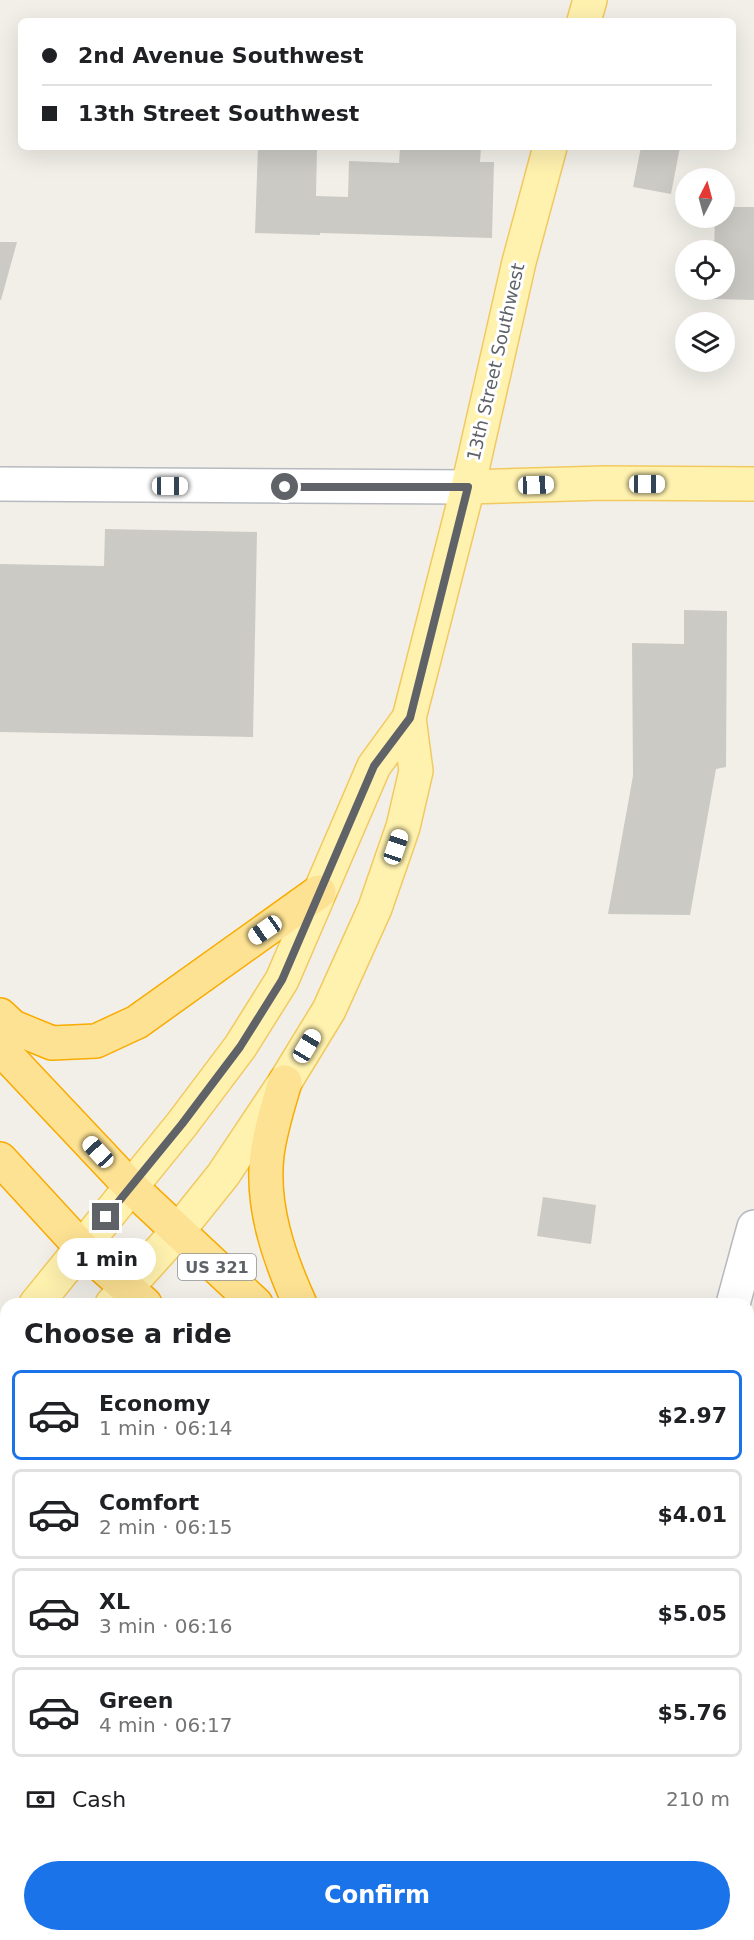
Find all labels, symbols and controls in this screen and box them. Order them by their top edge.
text: 2nd Avenue Southwest [78,43,363,68]
text: 13th Street Southwest [78,101,359,126]
north arrow [675,168,735,228]
map controls [675,168,735,372]
button: locate [675,240,735,300]
street label: 13th Street Southwest [463,261,528,463]
button: layers [675,312,735,372]
route start [271,473,298,500]
car [518,475,554,495]
car [629,475,665,493]
car [152,477,188,495]
car [382,827,410,867]
car [245,912,285,948]
car [290,1026,324,1066]
car [79,1133,117,1171]
route end [92,1203,119,1230]
callout: 1 min [57,1238,156,1280]
text: 1 min [75,1247,138,1271]
road number: US 321 [178,1254,256,1280]
text: Choose a ride [24,1318,232,1349]
icon: car [27,1388,81,1442]
text: Economy [99,1391,210,1416]
text: $2.97 [657,1403,727,1428]
text: 1 min · 06:14 [99,1416,233,1440]
icon: car [27,1487,81,1541]
text: Comfort [99,1490,199,1515]
text: $4.01 [657,1502,727,1527]
text: 2 min · 06:15 [99,1515,233,1539]
icon: car [27,1586,81,1640]
text: XL [99,1589,130,1614]
text: $5.05 [657,1601,727,1626]
text: 3 min · 06:16 [99,1614,233,1638]
icon: car [27,1685,81,1739]
text: Green [99,1688,173,1713]
text: $5.76 [657,1700,727,1725]
text: 4 min · 06:17 [99,1713,233,1737]
icon: cash [24,1783,57,1816]
text: Cash [72,1787,126,1812]
text: 210 m [666,1787,730,1811]
button: Confirm [24,1861,730,1930]

